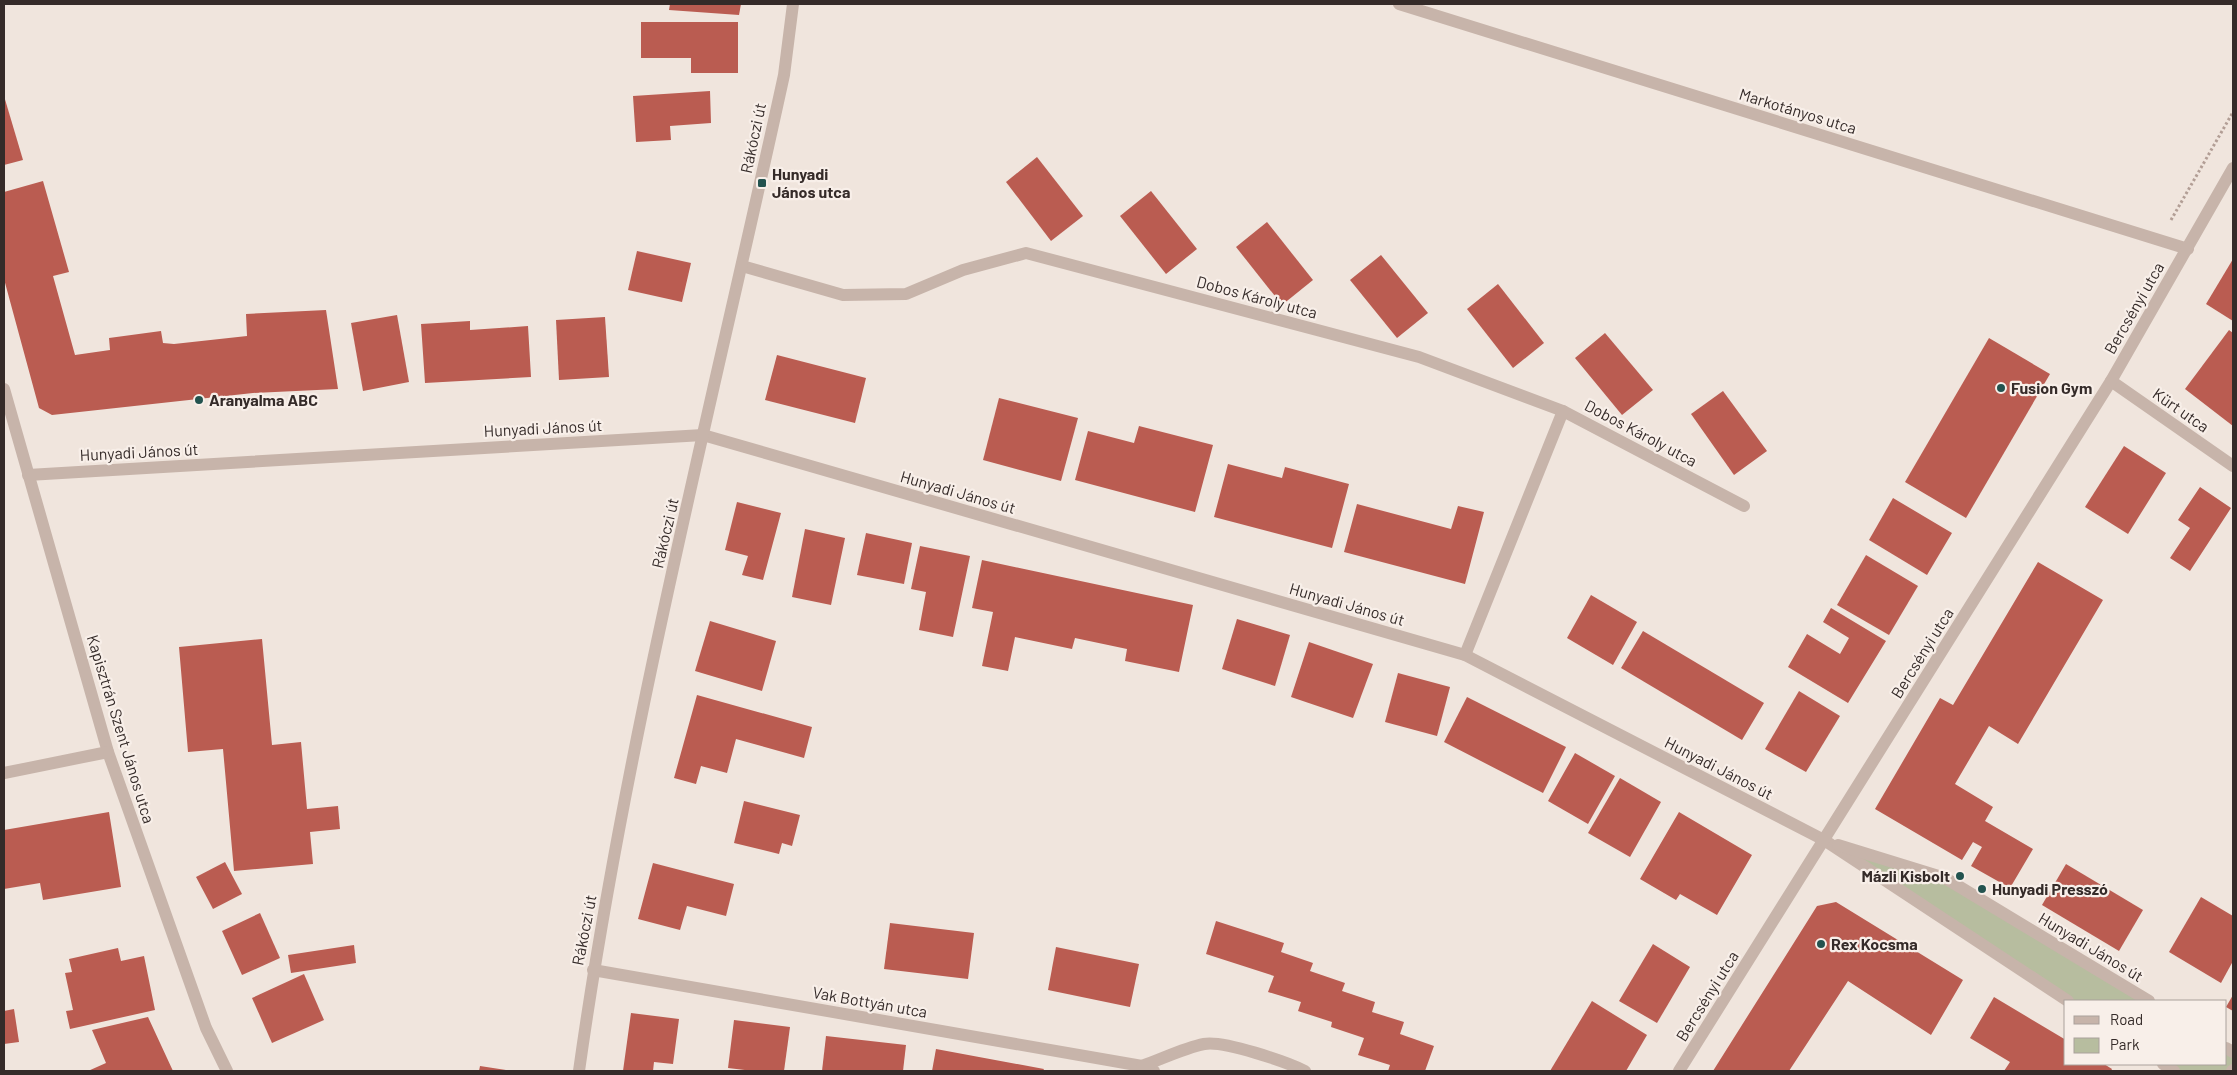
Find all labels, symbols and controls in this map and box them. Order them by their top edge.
street label: Markotányos utca [1737,84,1859,137]
street label: Rákóczi út [736,101,769,175]
place label: Hunyadi János utca [772,164,850,201]
marker: Hunyadi János utca [756,177,768,189]
street label: Bercsényi utca [2100,259,2167,357]
street label: Dobos Károly utca [1195,271,1320,322]
place label: Fusion Gym [2011,378,2092,397]
marker: Fusion Gym [1995,382,2007,394]
street label: Kürt utca [2150,383,2213,436]
place label: Aranyalma ABC [209,390,318,409]
marker: Aranyalma ABC [193,394,205,406]
street label: Dobos Károly utca [1582,395,1701,470]
street label: Hunyadi János út [483,415,603,440]
street label: Hunyadi János út [79,439,199,464]
street label: Hunyadi János út [898,466,1018,517]
street label: Rákóczi út [647,496,682,570]
street label: Hunyadi János út [1287,578,1407,629]
street label: Bercsényi utca [1886,604,1957,701]
street label: Kapisztrán Szent János utca [84,632,159,825]
street label: Hunyadi János út [1662,732,1777,803]
place label: Mázli Kisbolt [1862,866,1950,885]
marker: Mázli Kisbolt [1954,870,1966,882]
place label: Hunyadi Presszó [1992,879,2108,898]
marker: Hunyadi Presszó [1976,883,1988,895]
street label: Rákóczi út [567,893,600,967]
street label: Hunyadi János út [2035,908,2147,985]
place label: Rex Kocsma [1831,934,1918,953]
marker: Rex Kocsma [1815,938,1827,950]
street label: Bercsényi utca [1671,947,1742,1044]
street label: Vak Bottyán utca [811,982,929,1021]
legend [2064,1000,2227,1065]
text: Road [2110,1010,2143,1028]
text: Park [2110,1035,2140,1053]

